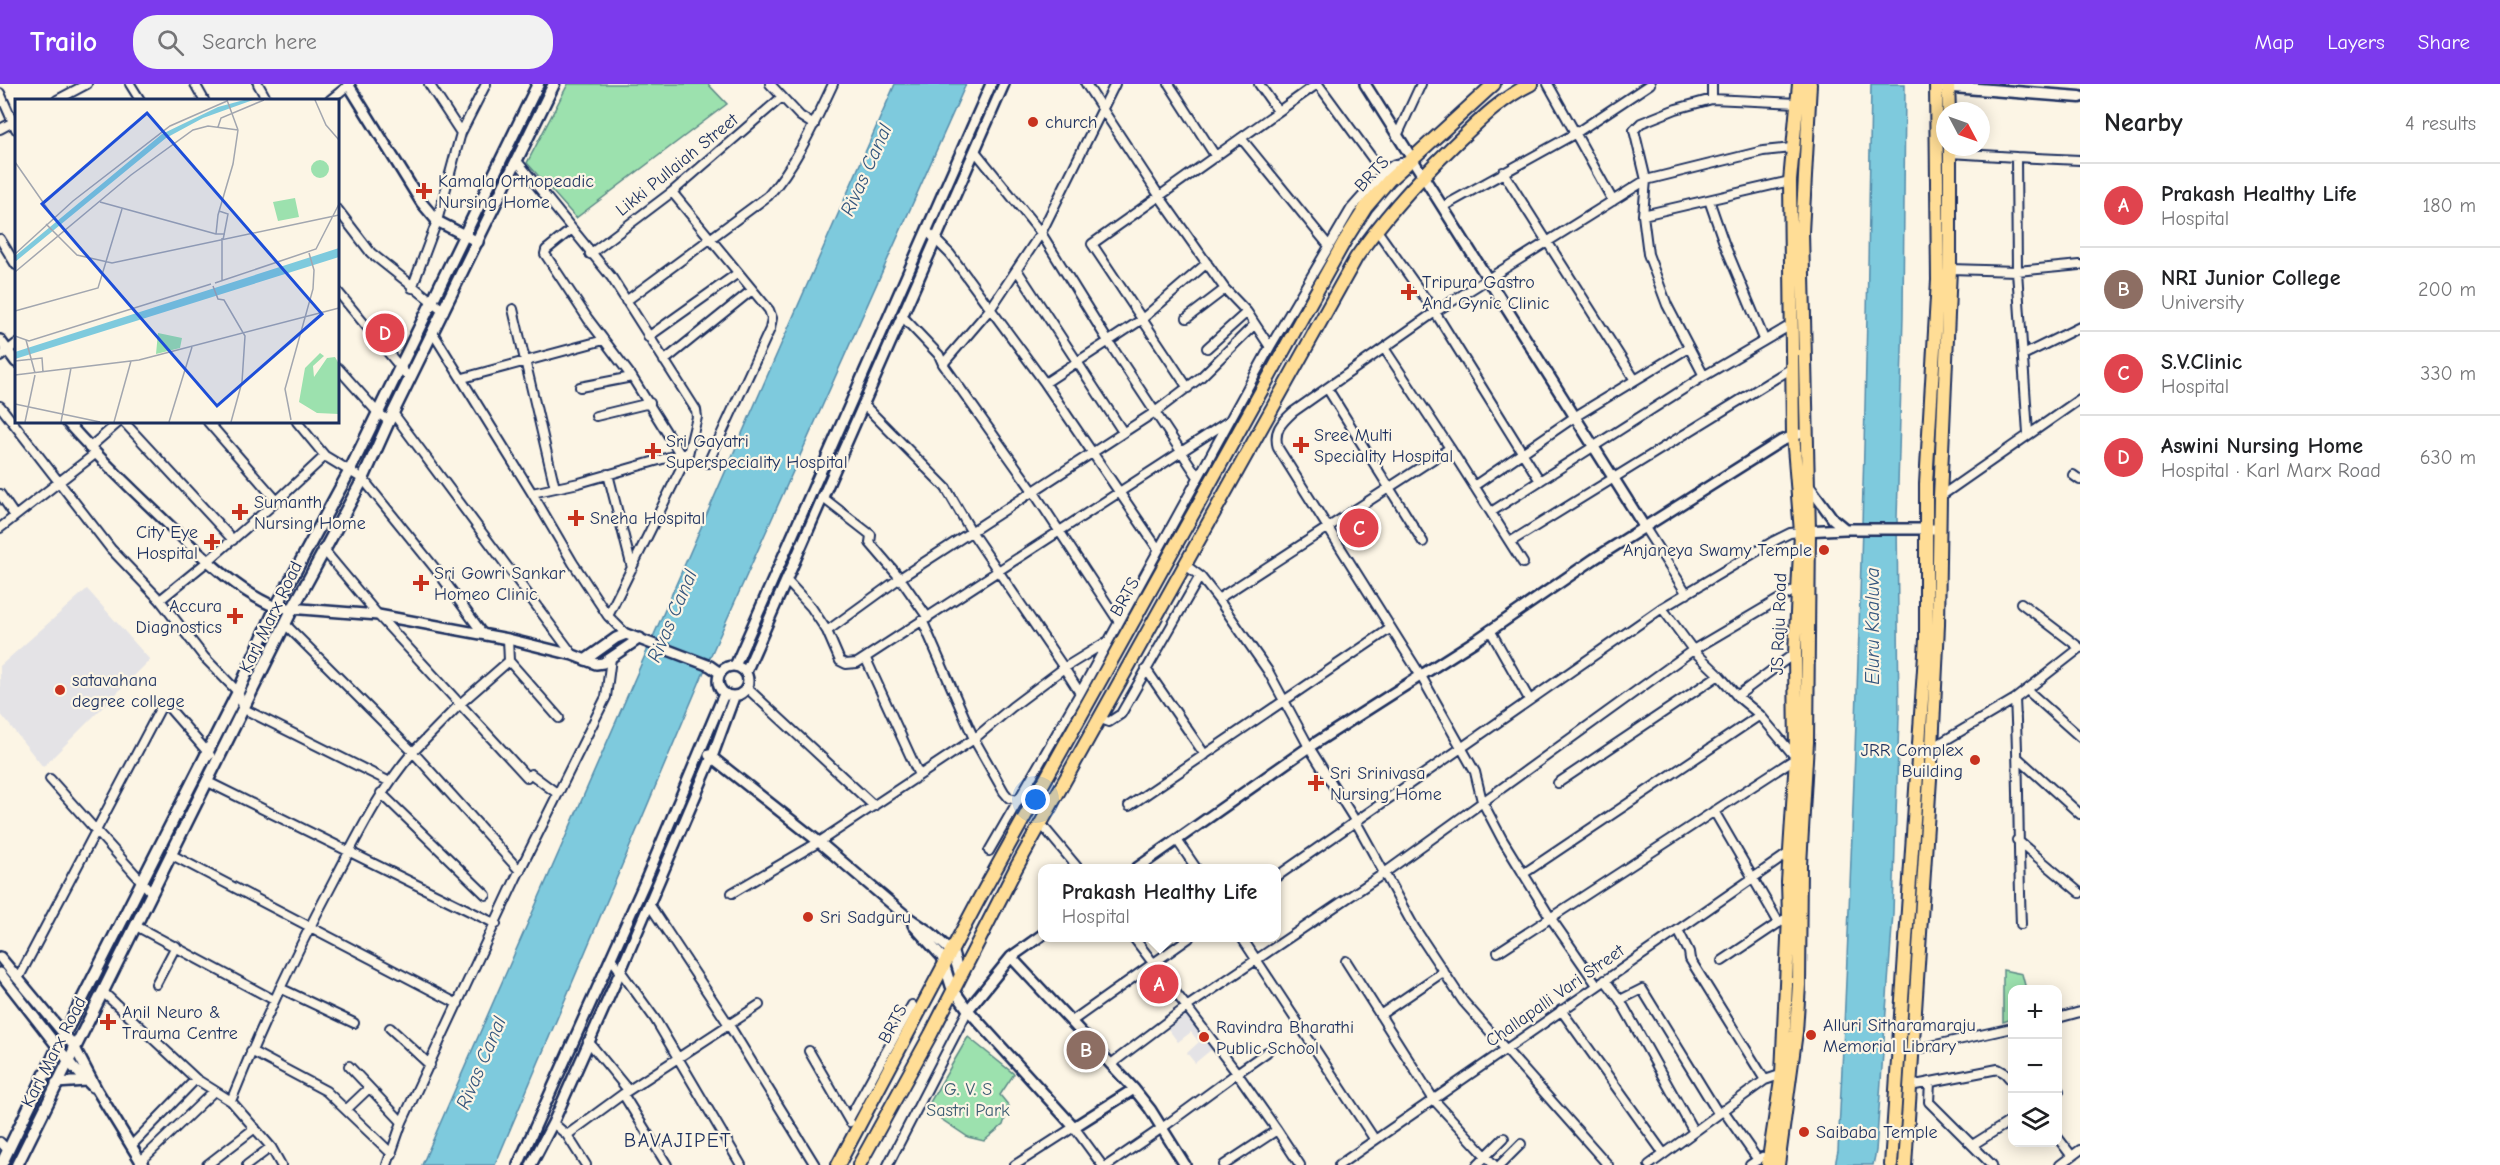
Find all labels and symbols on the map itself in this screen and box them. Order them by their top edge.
inset map [15,99,339,423]
north arrow [1936,102,1990,156]
street label: Likki Pullaiah Street [612,109,743,221]
place label: church [1045,112,1097,133]
marker: church [1026,115,1040,129]
water label: Rivas Canal [835,120,897,220]
street label: BRTS [1350,152,1394,196]
place label: Kamala Orthopeadic Nursing Home [438,171,594,213]
marker: Kamala Orthopeadic Nursing Home [415,182,433,200]
place label: Tripura Gastro And Gynic Clinic [1422,272,1550,314]
marker: Tripura Gastro And Gynic Clinic [1400,283,1418,301]
pin: D [366,310,404,356]
place label: Sree Multi Speciality Hospital [1314,425,1453,467]
place label: Sri Gayatri Superspeciality Hospital [666,431,848,473]
marker: Sree Multi Speciality Hospital [1292,436,1310,454]
marker: Sri Gayatri Superspeciality Hospital [644,442,662,460]
place label: Sumanth Nursing Home [254,492,366,534]
marker: Sumanth Nursing Home [231,503,249,521]
pin: C [1340,506,1378,550]
place label: Sneha Hospital [590,508,705,529]
marker: Sneha Hospital [567,509,585,527]
place label: City Eye Hospital [136,522,198,564]
marker: City Eye Hospital [203,533,221,551]
place label: Anjaneya Swamy Temple [1623,540,1812,561]
marker: Anjaneya Swamy Temple [1817,543,1831,557]
street label: Karl Marx Road [235,558,307,676]
place label: Sri Gowri Sankar Homeo Clinic [434,563,566,605]
water label: Rivas Canal [642,566,702,666]
water label: Eluru Kaaluva [1861,567,1884,685]
street label: JS Raju Road [1767,573,1791,675]
marker: Sri Gowri Sankar Homeo Clinic [412,574,430,592]
street label: BRTS [1106,574,1144,620]
place label: Accura Diagnostics [136,596,222,638]
marker: Accura Diagnostics [226,607,244,625]
place label: satavahana degree college [72,670,185,712]
marker: satavahana degree college [53,683,67,697]
place label: JRR Complex Building [1861,740,1963,782]
marker: JRR Complex Building [1968,753,1982,767]
place label: Sri Srinivasa Nursing Home [1330,763,1442,805]
marker: Sri Srinivasa Nursing Home [1307,774,1325,792]
your location [1021,785,1050,814]
place label: Sri Sadguru [820,907,911,928]
marker: Sri Sadguru [801,910,815,924]
street label: Challapalli Vari Street [1482,940,1629,1052]
pin: A [1140,962,1178,1006]
street label: Karl Marx Road [17,993,91,1111]
street label: BRTS [874,1001,912,1047]
place label: Anil Neuro & Trauma Centre [122,1002,238,1044]
marker: Anil Neuro & Trauma Centre [99,1013,117,1031]
water label: Rivas Canal [451,1013,511,1113]
place label: Alluri Sitharamaraju Memorial Library [1823,1015,1976,1057]
place label: Ravindra Bharathi Public School [1216,1017,1354,1059]
pin: B [1066,1028,1106,1072]
marker: Alluri Sitharamaraju Memorial Library [1804,1028,1818,1042]
marker: Ravindra Bharathi Public School [1197,1030,1211,1044]
park label: G. V. S Sastri Park [926,1079,1010,1121]
place label: Saibaba Temple [1816,1122,1938,1143]
marker: Saibaba Temple [1797,1125,1811,1139]
district label: BAVAJIPET [624,1129,732,1152]

